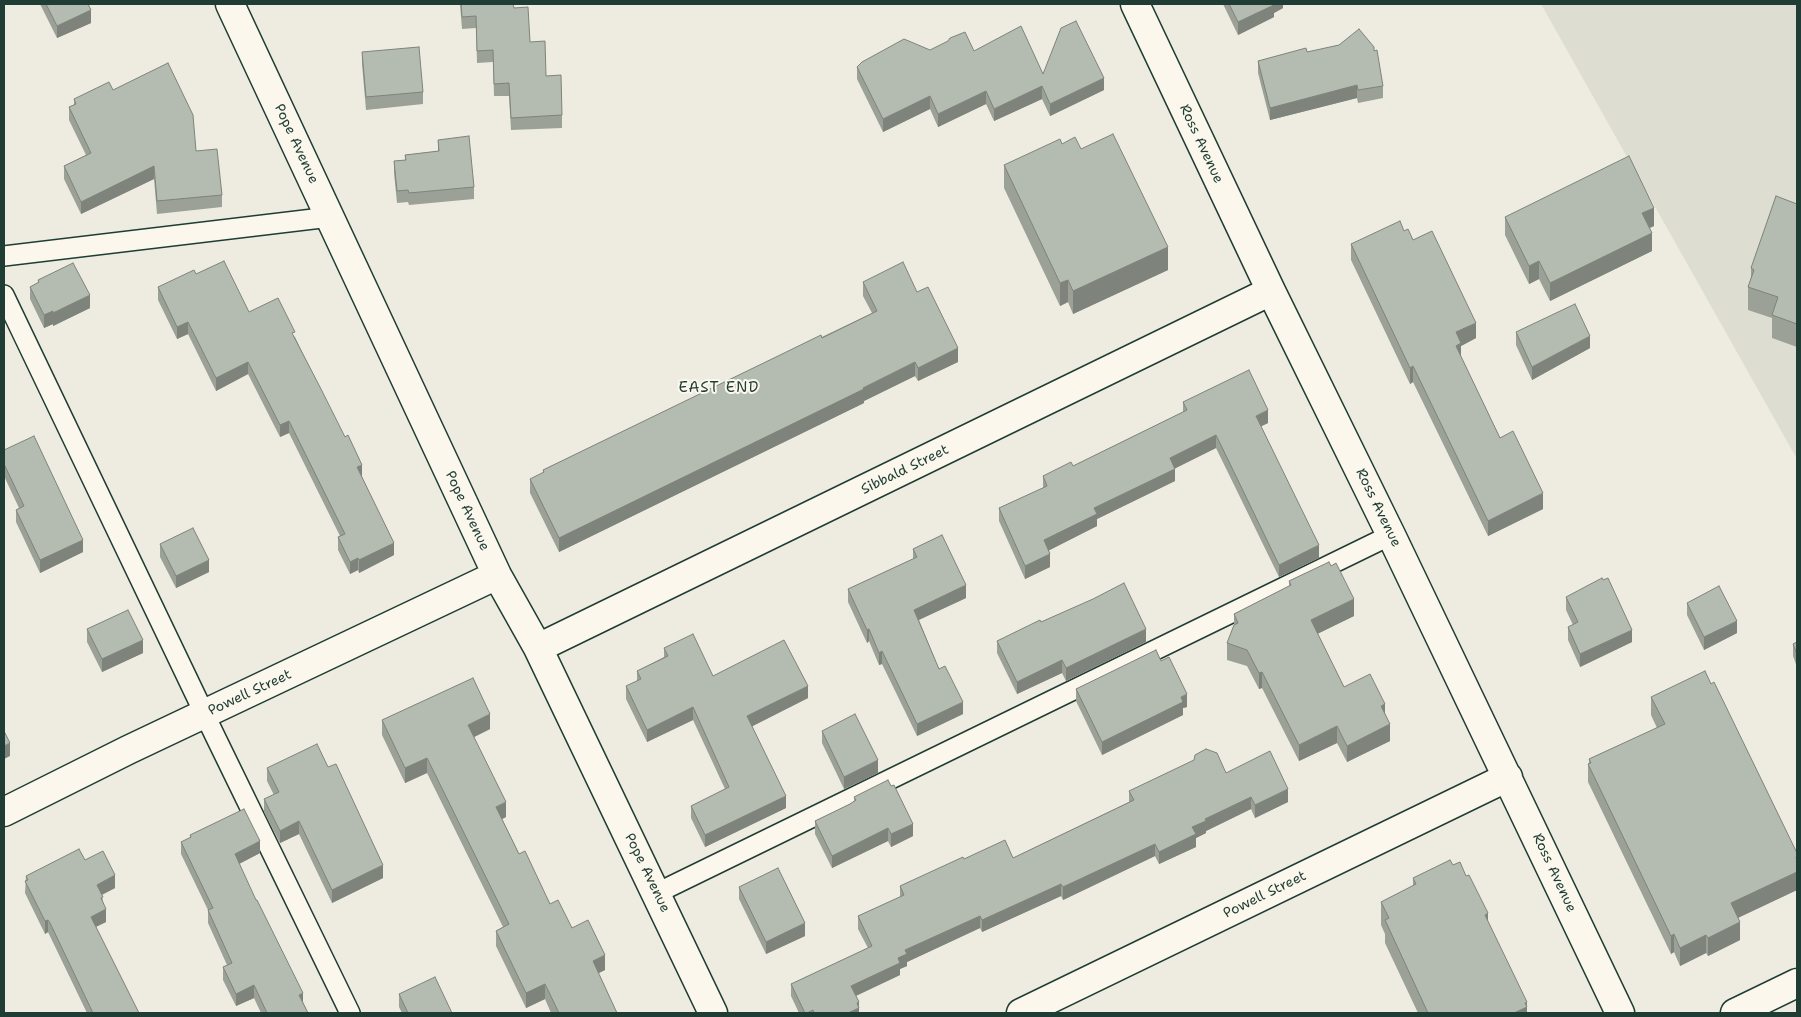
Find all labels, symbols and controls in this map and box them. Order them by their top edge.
street label: Pope Avenue [270,101,322,187]
street label: Ross Avenue [1175,102,1227,186]
district label: EAST END [678,379,760,397]
street label: Sibbald Street [858,442,952,498]
street label: Ross Avenue [1352,466,1404,550]
street label: Pope Avenue [441,468,493,554]
street label: Powell Street [206,666,294,720]
street label: Pope Avenue [621,831,673,915]
street label: Ross Avenue [1528,831,1580,915]
street label: Powell Street [1221,868,1309,922]

